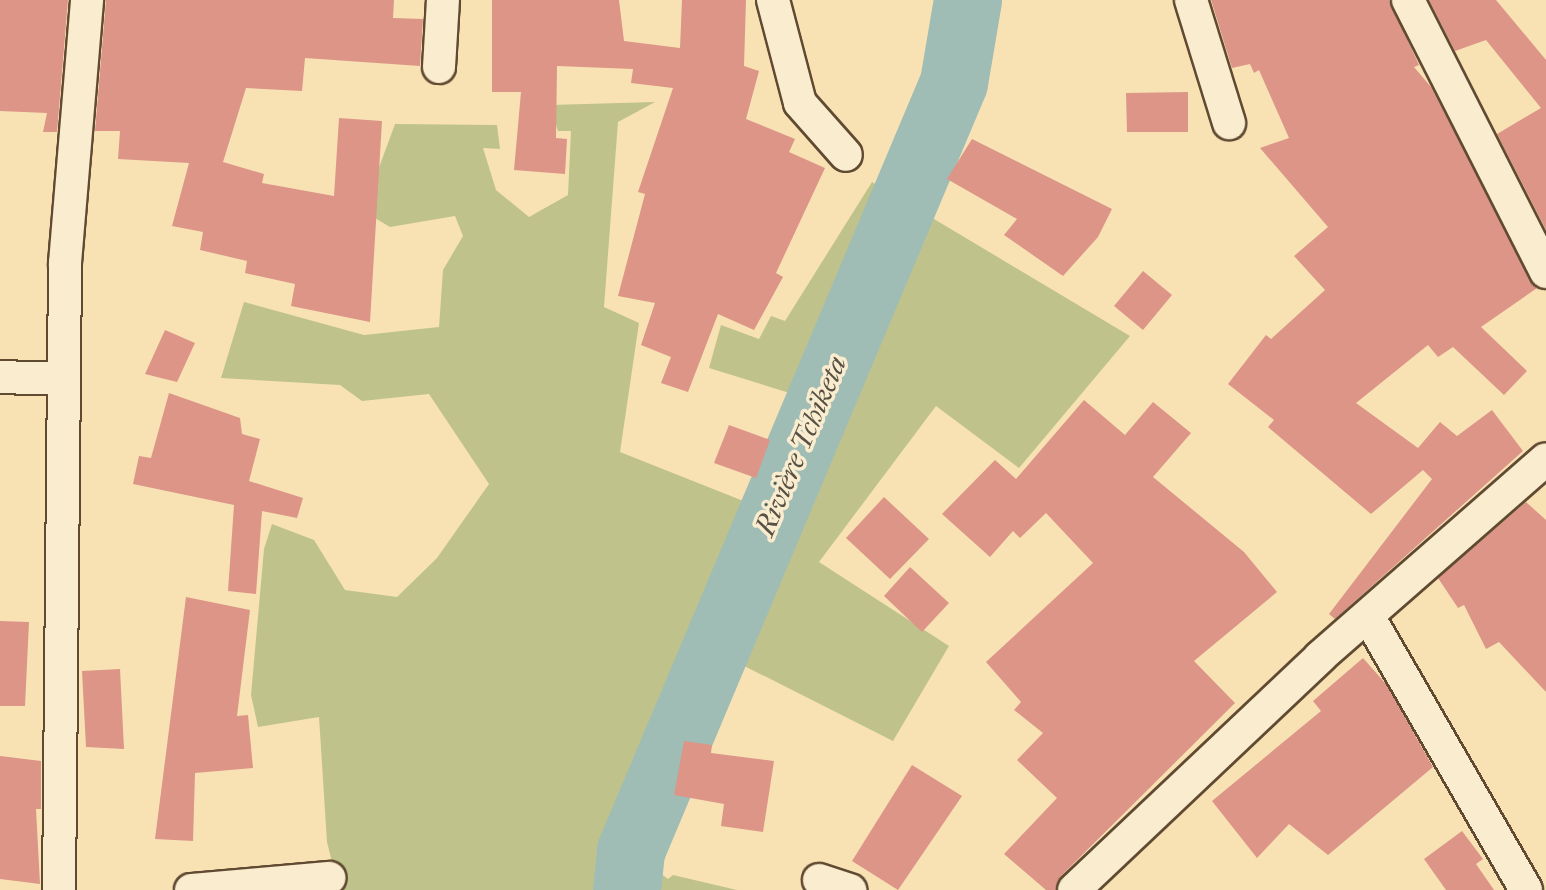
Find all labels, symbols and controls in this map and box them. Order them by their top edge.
water label: Rivière Tchiketa [748,351,854,541]

